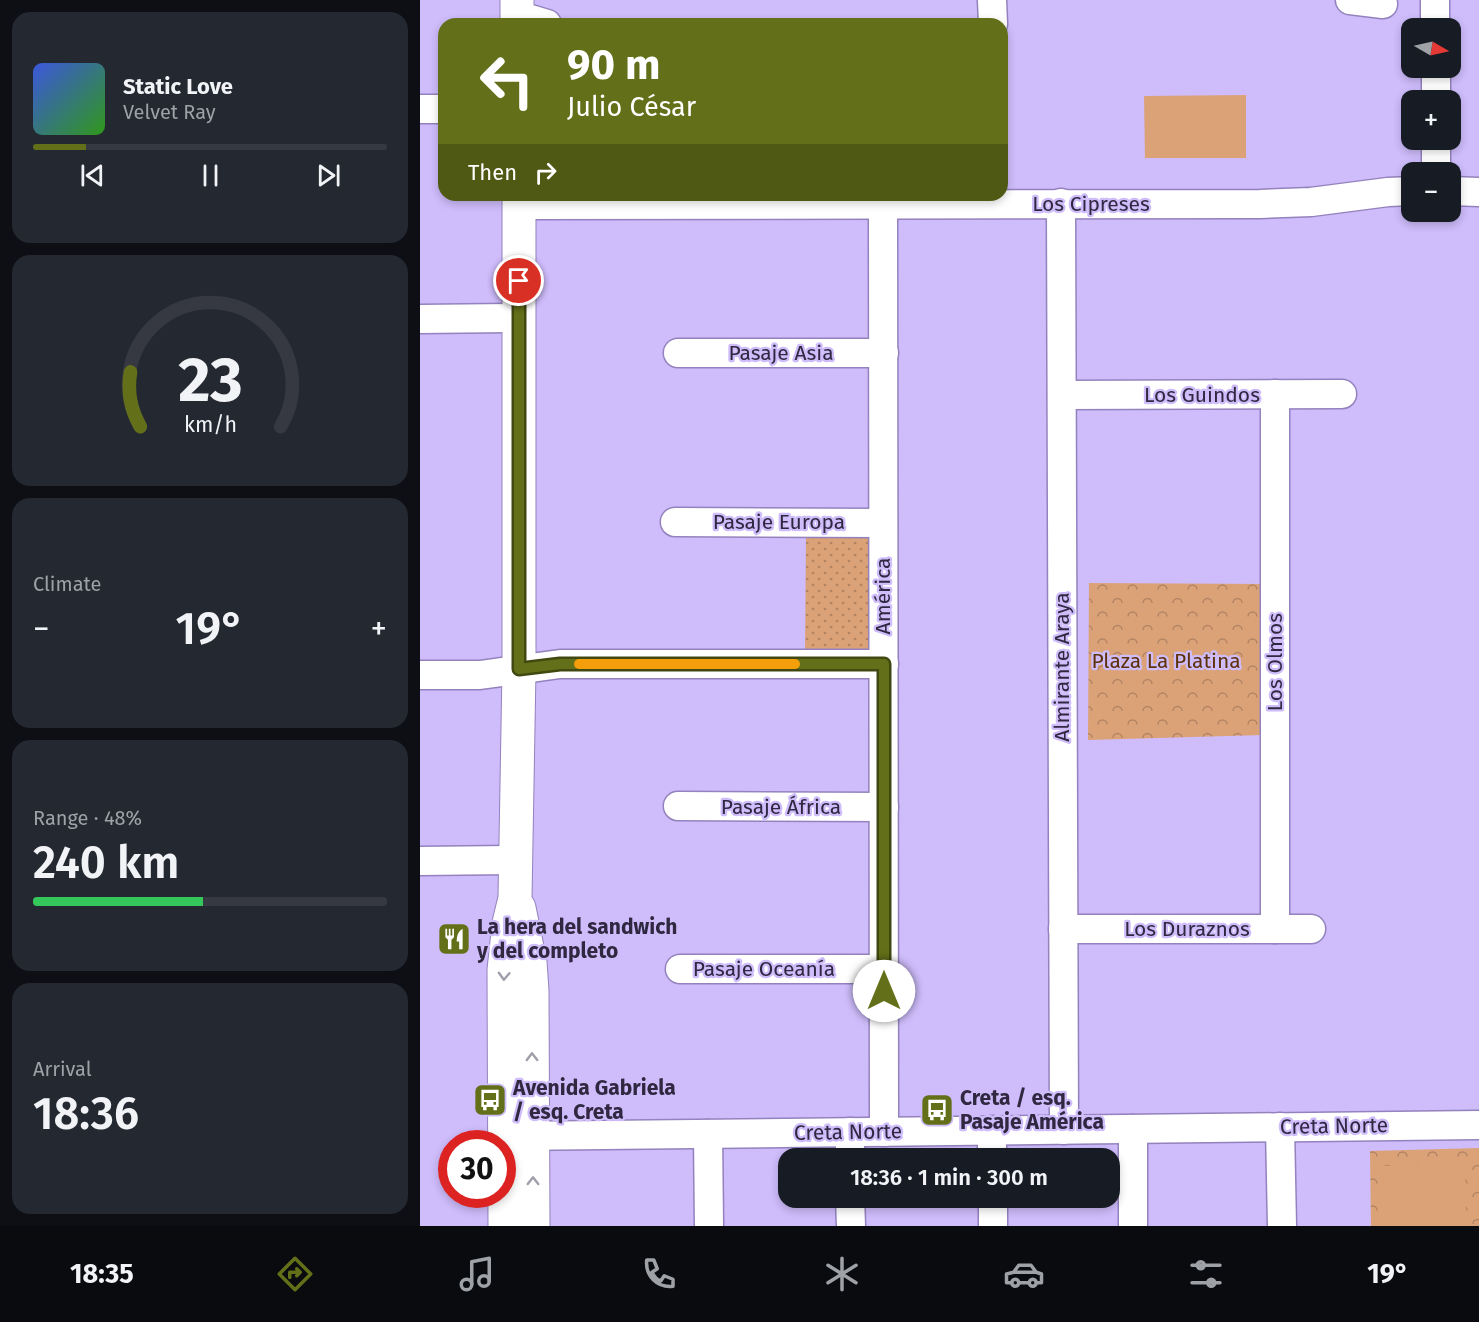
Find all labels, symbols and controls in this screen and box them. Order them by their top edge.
north arrow [1401,18,1461,78]
map controls [1401,18,1461,222]
text: 90 m [567,40,661,90]
icon: left [468,42,546,120]
text: Static Love [123,73,233,100]
button: + [1401,90,1461,150]
text: Julio César [567,91,696,123]
text: Velvet Ray [123,100,216,124]
icon: right [529,156,562,189]
icon: previous [76,159,109,192]
icon: pause [194,159,227,192]
icon: next [312,159,345,192]
text: Then [468,159,517,186]
button: − [1401,162,1461,222]
street label: Los Cipreses [1032,191,1150,217]
pin [493,255,544,306]
icon: arrive [502,264,535,297]
street label: Pasaje Asia [728,340,834,366]
text: 23 [178,343,242,418]
street label: Los Guindos [1144,382,1260,408]
text: km/h [183,413,237,439]
street label: Pasaje Europa [713,509,845,535]
street label: América [870,558,896,634]
text: Climate [33,572,101,596]
street label: Almirante Araya [1049,592,1075,742]
text: 19° [176,602,244,656]
text: − [33,609,50,649]
text: + [371,609,387,649]
street label: Los Olmos [1262,613,1288,711]
park label: Plaza La Platina [1091,648,1241,674]
street label: Pasaje África [721,794,841,820]
text: Range · 48% [33,806,142,830]
text: 240 km [33,836,179,890]
place label: La hera del sandwich y del completo [476,914,677,964]
street label: Los Duraznos [1124,916,1250,942]
restaurant icon: La hera del sandwich y del completo [436,921,472,957]
street label: Pasaje Oceanía [693,956,835,982]
position arrow [852,959,916,1023]
one-way arrow [497,972,510,981]
one-way arrow [526,1052,539,1061]
text: Arrival [33,1057,92,1081]
place label: Avenida Gabriela / esq. Creta [512,1075,676,1125]
bus stop icon: Avenida Gabriela / esq. Creta [472,1082,508,1118]
place label: Creta / esq. Pasaje América [960,1085,1104,1135]
text: 18:36 [33,1087,139,1141]
bus stop icon: Creta / esq. Pasaje América [919,1092,955,1128]
street label: Creta Norte [1280,1112,1388,1140]
street label: Creta Norte [794,1118,902,1146]
speed limit sign: 30 [438,1130,516,1208]
text: 18:36 · 1 min · 300 m [850,1164,1048,1191]
one-way arrow [527,1177,539,1186]
icon: directions [274,1253,316,1295]
icon: music [456,1253,498,1295]
icon: phone [638,1253,680,1295]
icon: climate [821,1253,863,1295]
icon: car [1003,1253,1045,1295]
icon: filters [1185,1253,1227,1295]
text: 18:35 [70,1258,134,1290]
text: 19° [1367,1258,1409,1290]

